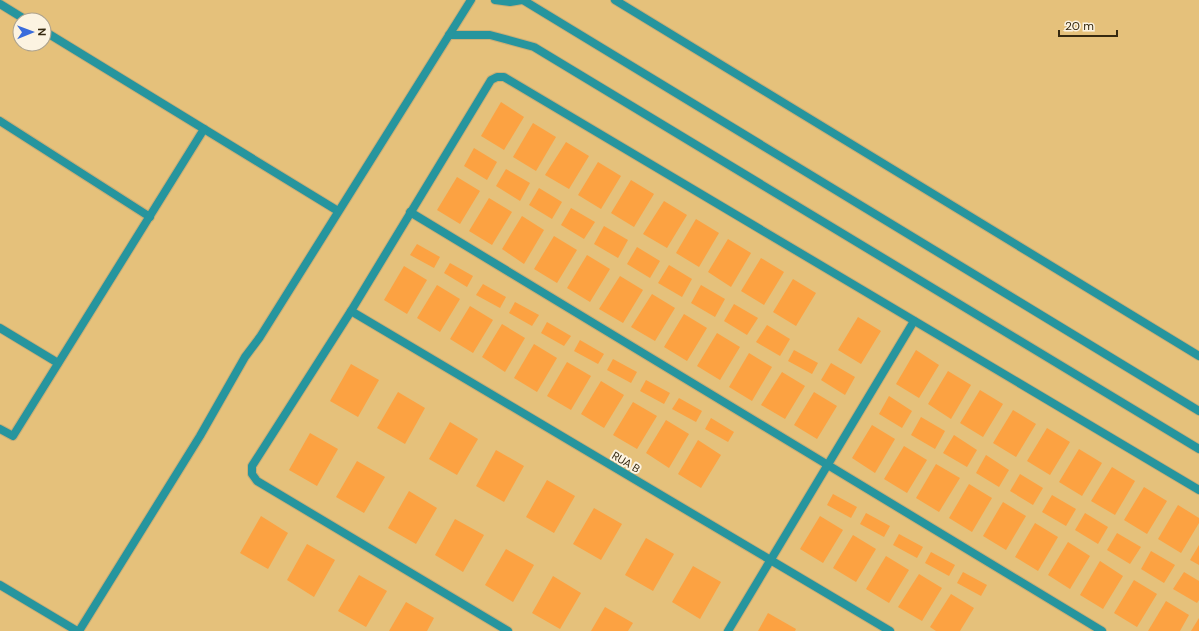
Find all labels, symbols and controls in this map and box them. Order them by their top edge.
north arrow [12,12,52,52]
scale bar [1059,12,1117,38]
text: 20 m [1065,18,1094,34]
text: N [35,28,49,36]
street label: RUA B [609,448,643,476]

